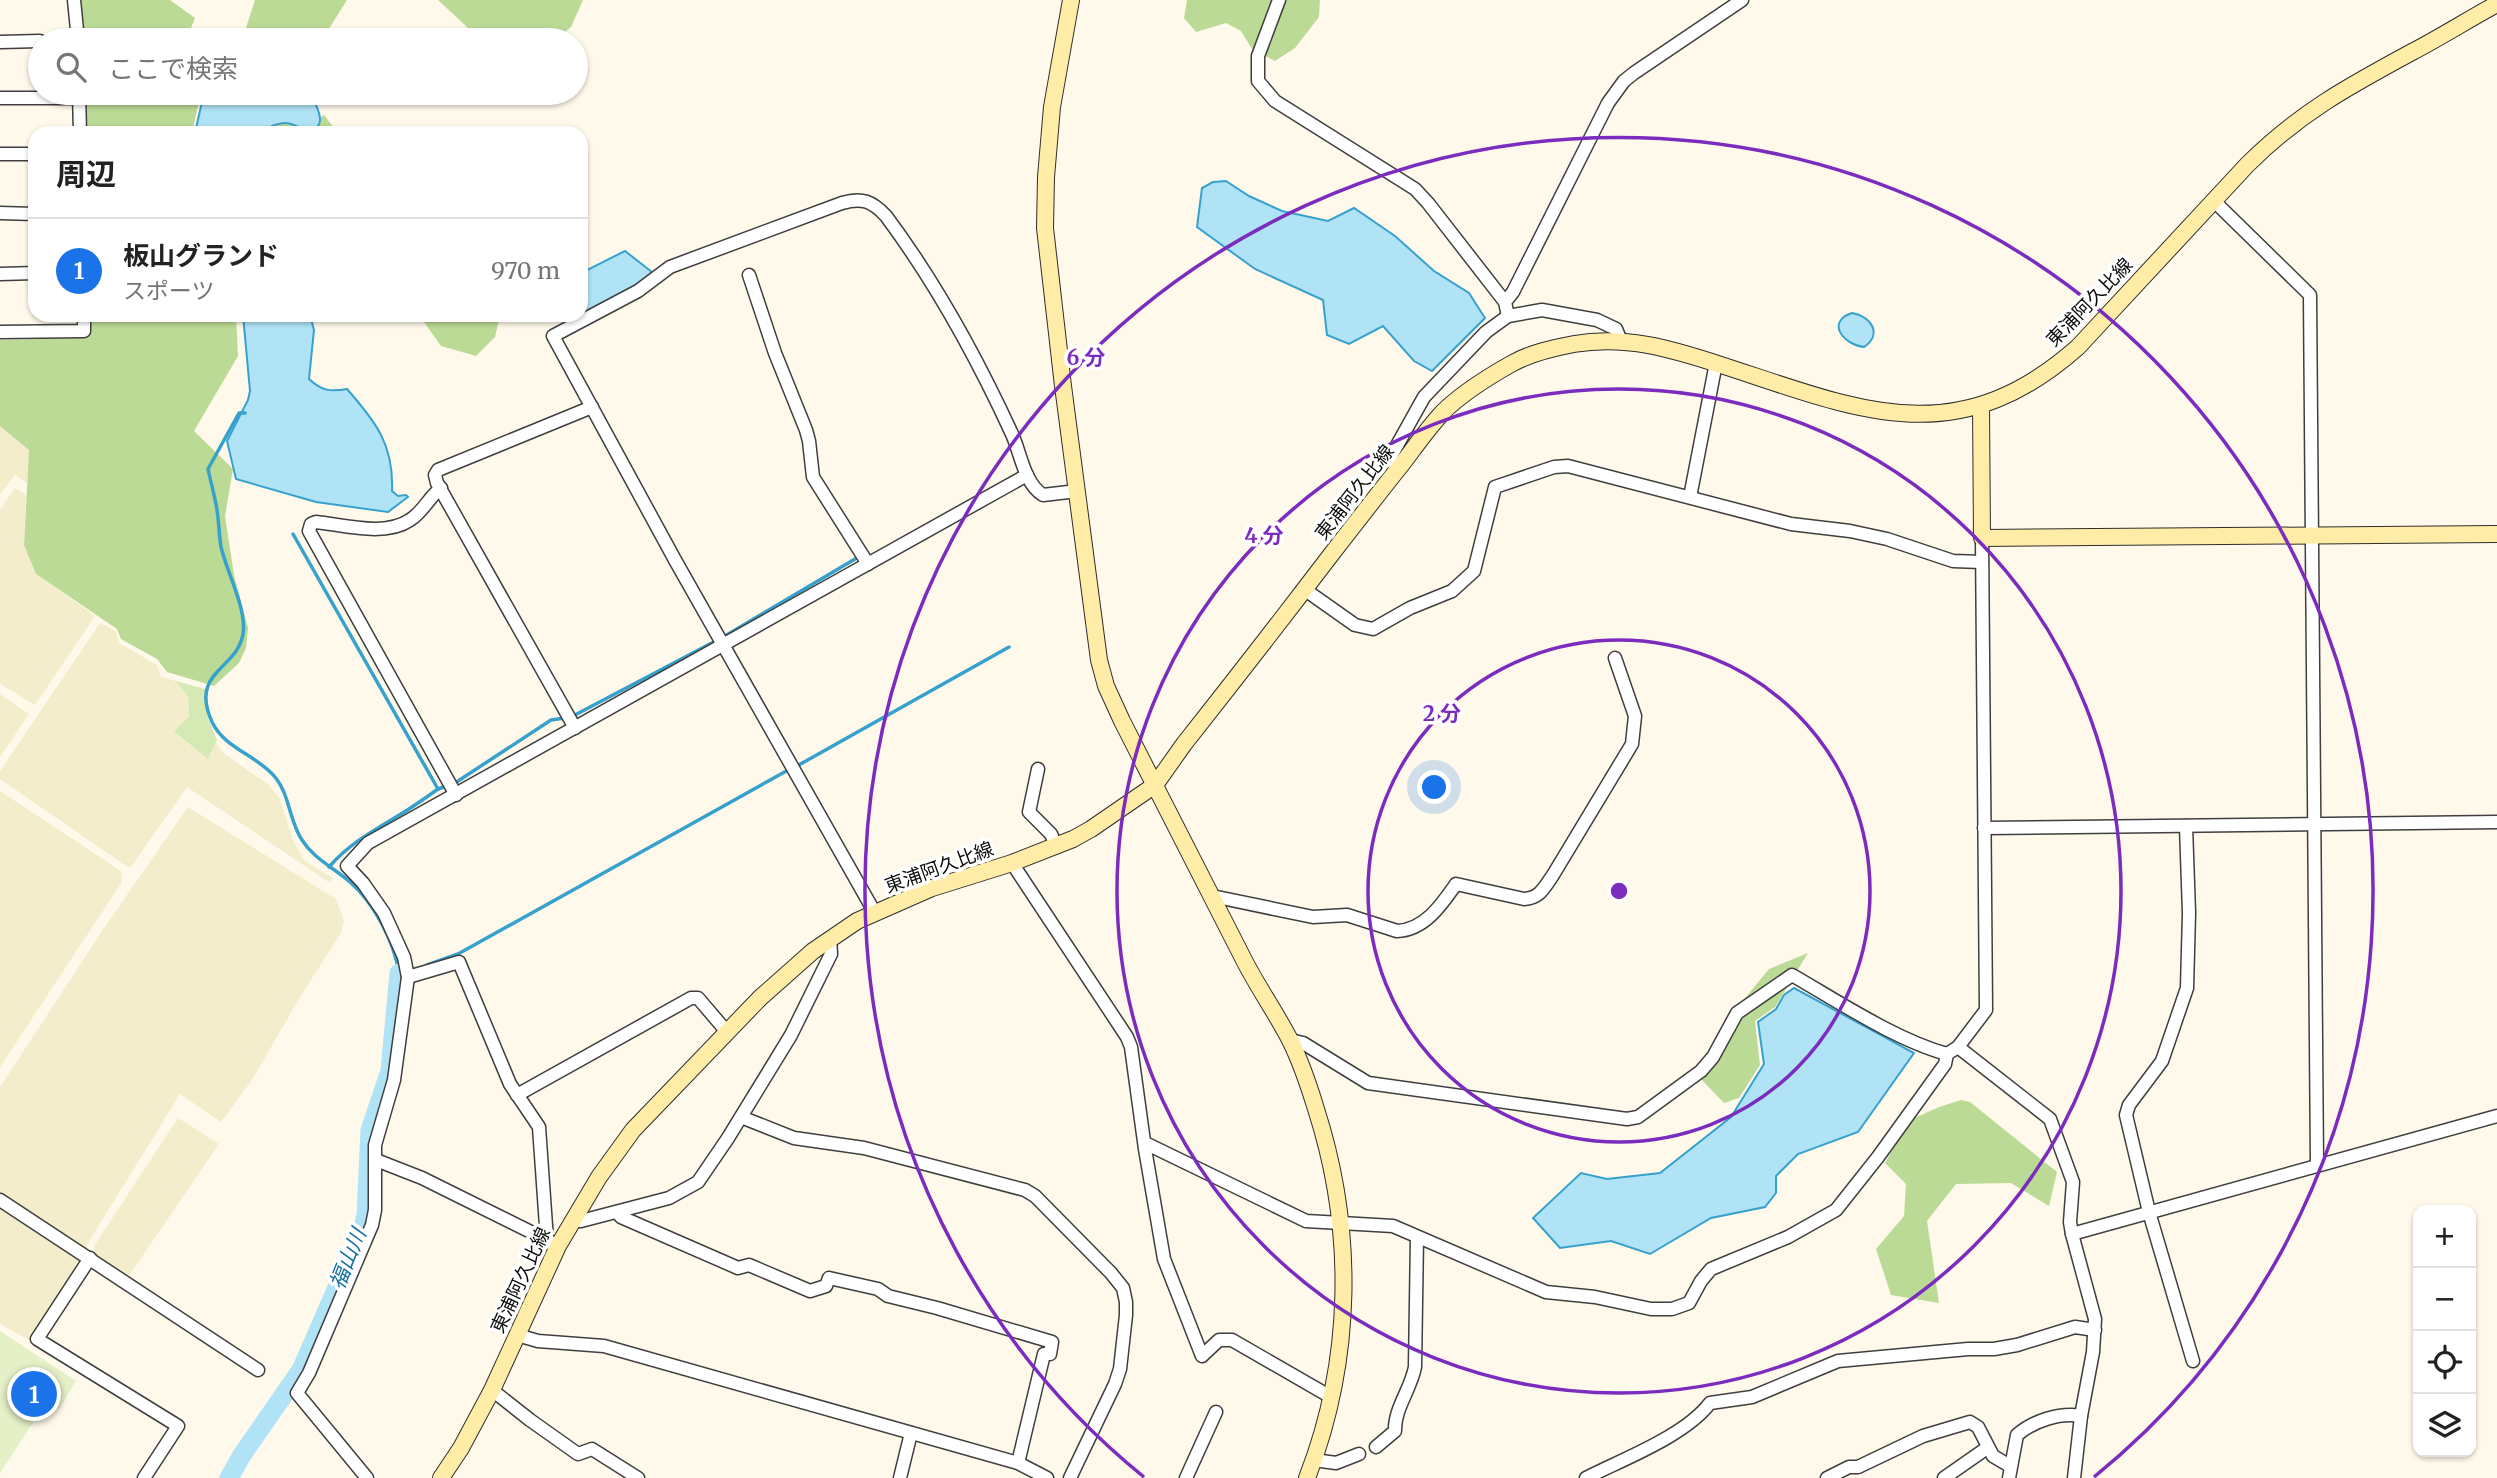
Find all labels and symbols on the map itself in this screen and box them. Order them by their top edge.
street label: 東浦阿久比線 [2041,253,2137,351]
text: 6 分 [1067,344,1105,371]
street label: 東浦阿久比線 [1309,440,1399,544]
text: 4 分 [1244,522,1284,549]
text: 2 分 [1423,700,1461,727]
your location [1417,770,1451,804]
street label: 東浦阿久比線 [881,836,997,898]
centre of rings [1607,879,1631,903]
water label: 福山川 [323,1223,373,1293]
street label: 東浦阿久比線 [485,1223,555,1337]
pin: 1 [11,1368,57,1420]

